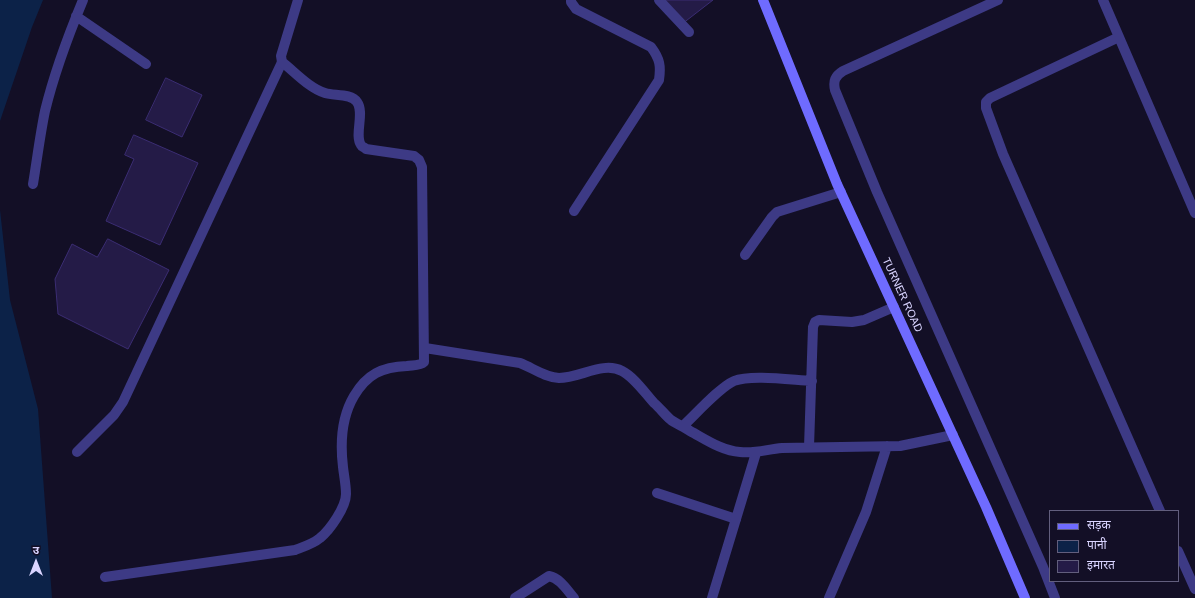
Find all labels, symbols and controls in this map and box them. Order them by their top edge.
street label: TURNER ROAD [879,256,925,334]
legend [1049,510,1179,582]
text: सड़क [1087,518,1111,532]
text: पानी [1087,538,1107,552]
north arrow [16,542,56,582]
text: उ [33,544,39,556]
text: इमारत [1087,558,1115,572]

